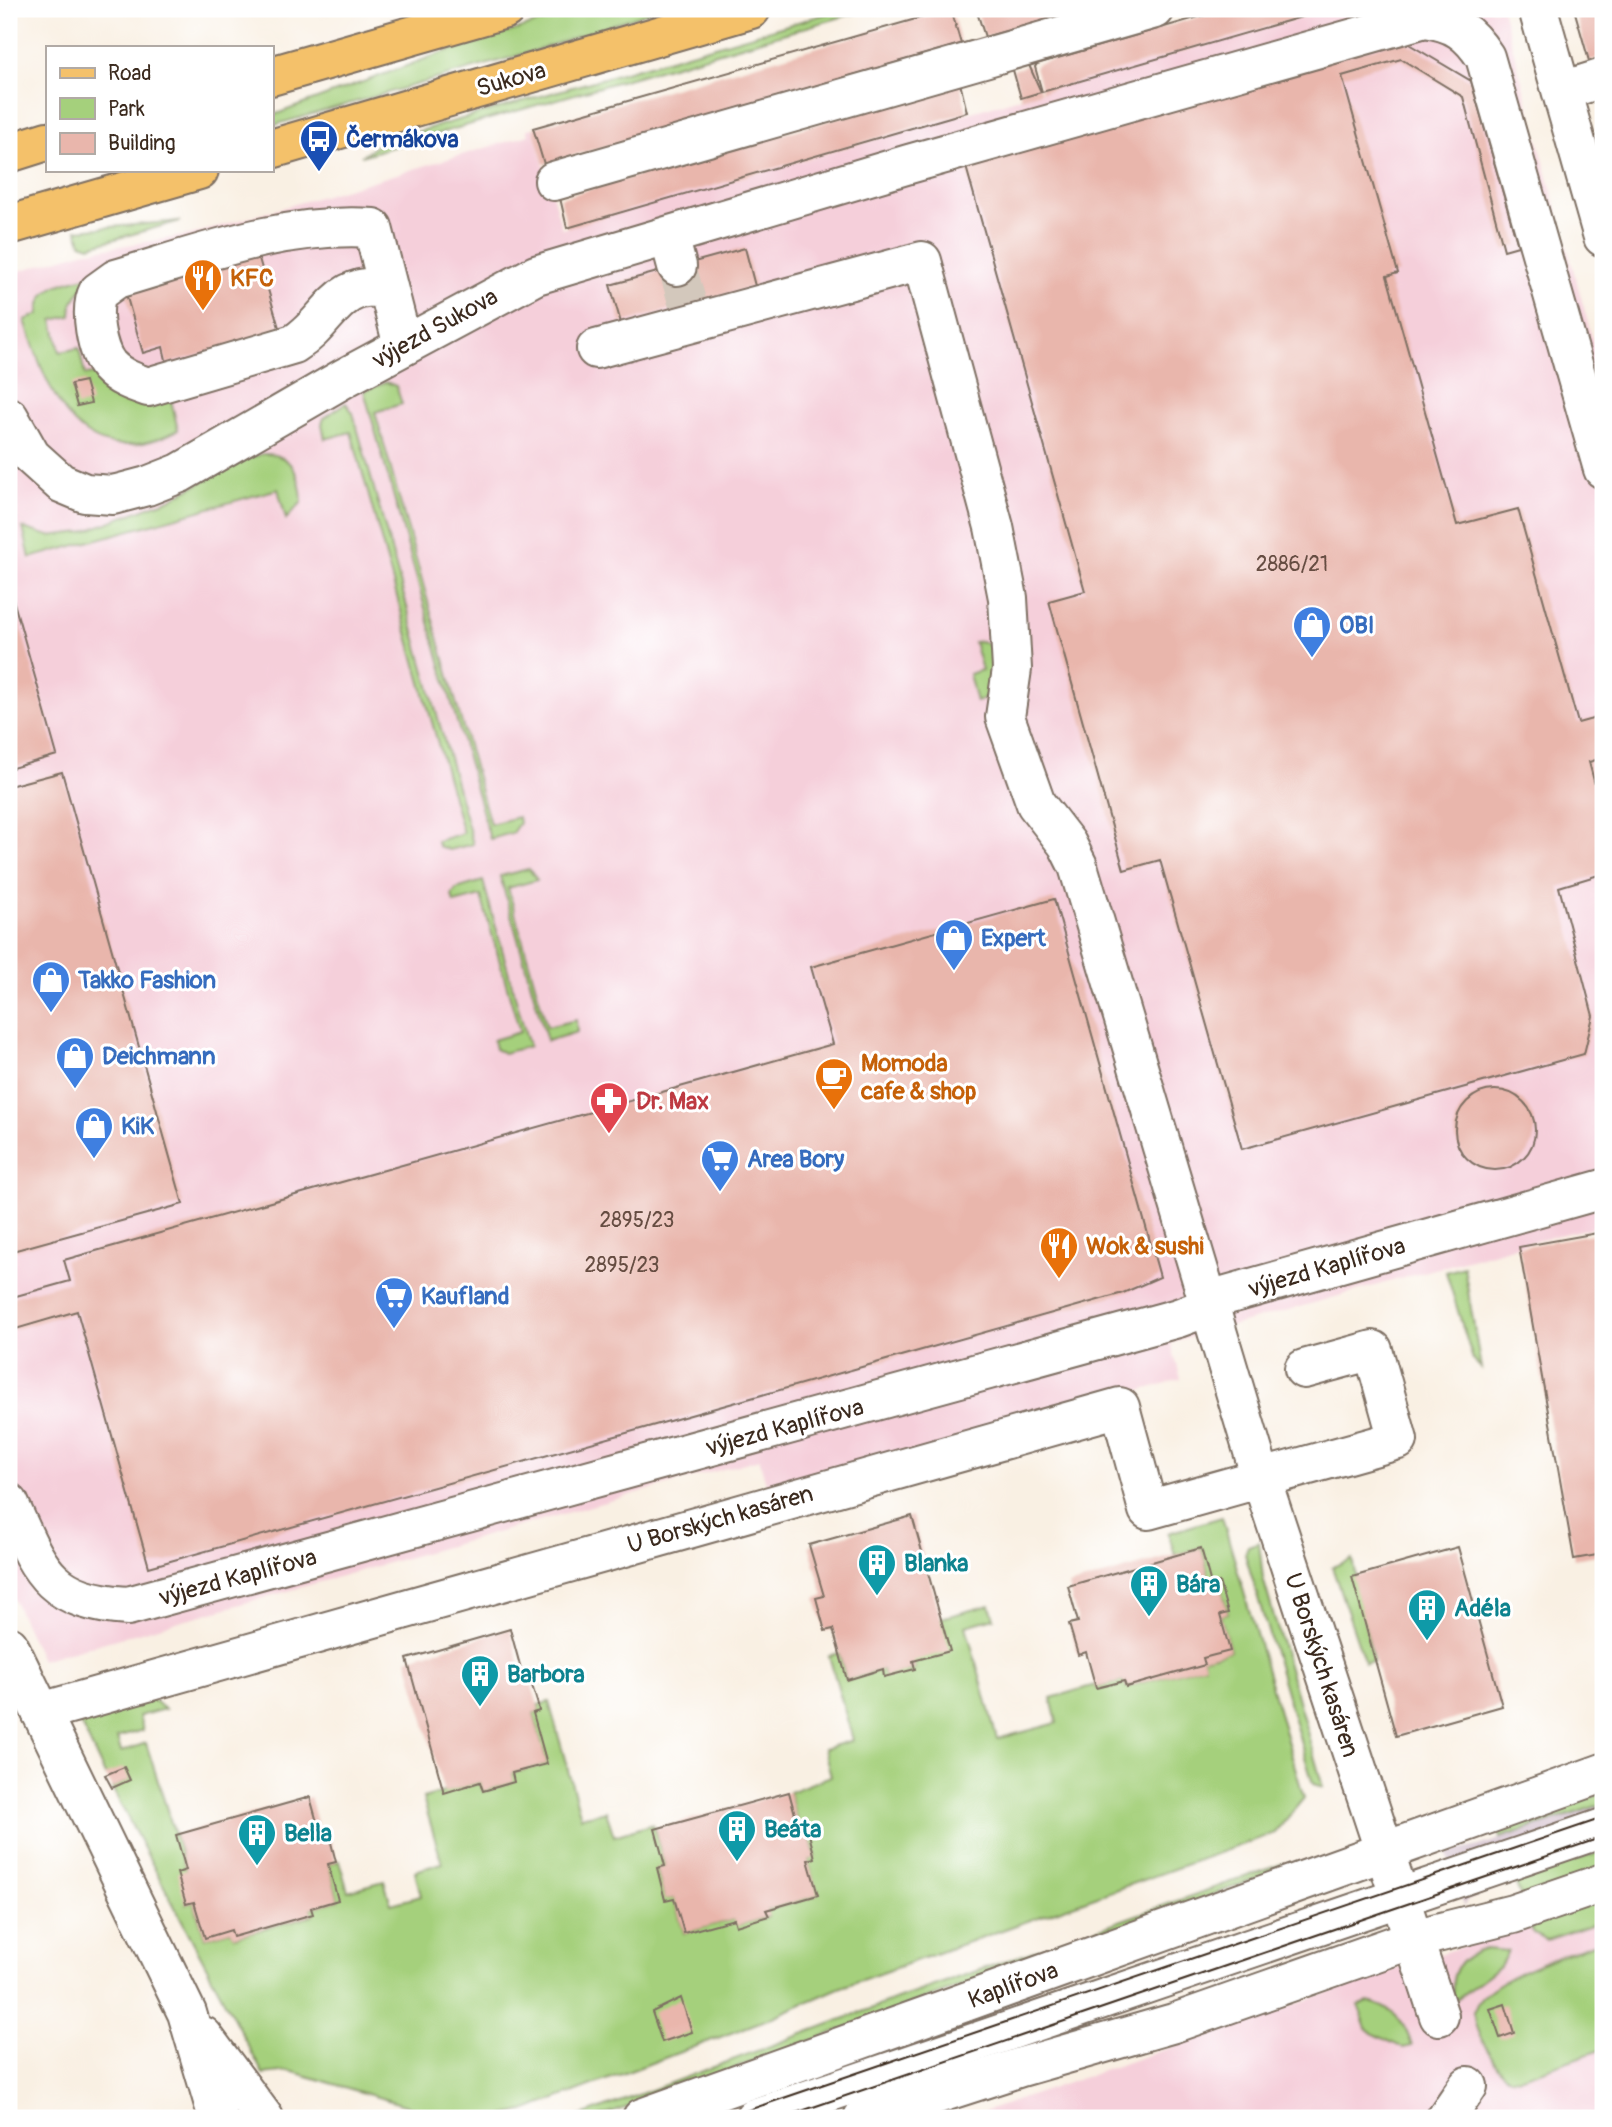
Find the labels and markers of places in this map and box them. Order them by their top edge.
bus stop icon: Čermákova [298,118,340,173]
place label: Čermákova [346,124,459,154]
restaurant icon: KFC [182,257,224,312]
place label: KFC [230,264,274,293]
shop icon: OBI [1291,604,1333,659]
place label: OBI [1339,611,1375,640]
shop icon: Expert [933,917,975,972]
place label: Expert [981,924,1047,953]
shop icon: Takko Fashion [30,959,72,1014]
place label: Takko Fashion [77,966,216,995]
shop icon: Deichmann [54,1035,96,1090]
place label: Deichmann [102,1042,216,1071]
place label: Momoda cafe & shop [860,1049,976,1106]
cafe icon: Momoda cafe & shop [813,1056,855,1111]
pharmacy icon: Dr. Max [588,1080,630,1135]
place label: Dr. Max [636,1087,709,1116]
shop icon: KiK [73,1105,115,1160]
place label: KiK [121,1112,155,1141]
supermarket icon: Area Bory [699,1138,741,1193]
place label: Area Bory [747,1145,845,1174]
restaurant icon: Wok & sushi [1038,1225,1080,1280]
place label: Wok & sushi [1086,1232,1204,1261]
supermarket icon: Kaufland [373,1275,415,1330]
place label: Kaufland [421,1282,509,1311]
building icon: Blanka [856,1542,898,1597]
place label: Blanka [904,1549,969,1578]
building icon: Bára [1128,1563,1170,1618]
place label: Bára [1176,1570,1221,1599]
building icon: Adéla [1406,1587,1448,1642]
place label: Adéla [1454,1594,1511,1623]
building icon: Barbora [459,1653,501,1708]
place label: Barbora [507,1660,585,1689]
building icon: Beáta [716,1808,758,1863]
building icon: Bella [236,1812,278,1867]
place label: Beáta [764,1815,821,1844]
place label: Bella [284,1819,332,1848]

